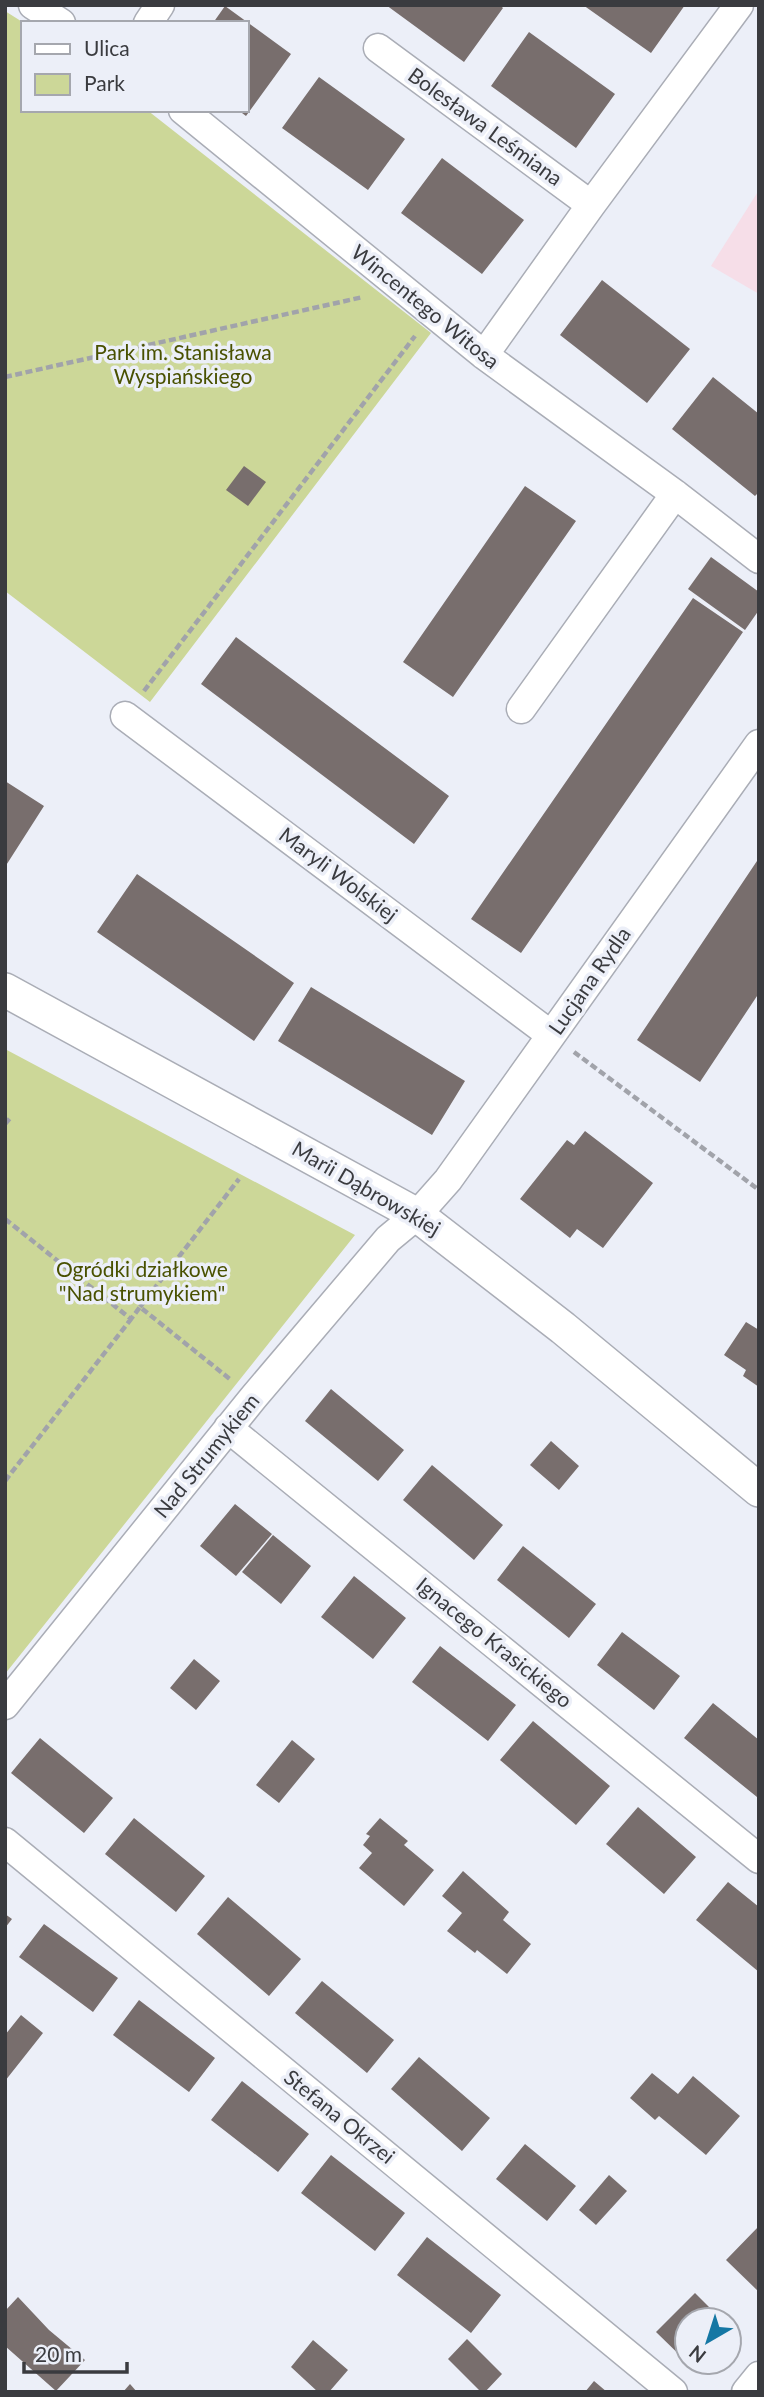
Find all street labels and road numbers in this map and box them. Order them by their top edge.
street label: Bolesława Leśmiana [404,61,568,190]
street label: Wincentego Witosa [347,239,505,373]
street label: Maryli Wolskiej [275,821,403,926]
street label: Lucjana Rydla [543,922,635,1039]
street label: Marii Dąbrowskiej [288,1135,445,1240]
street label: Nad Strumykiem [148,1388,264,1522]
street label: Ignacego Krasickiego [412,1571,578,1712]
street label: Stefana Okrzei [280,2064,400,2168]

